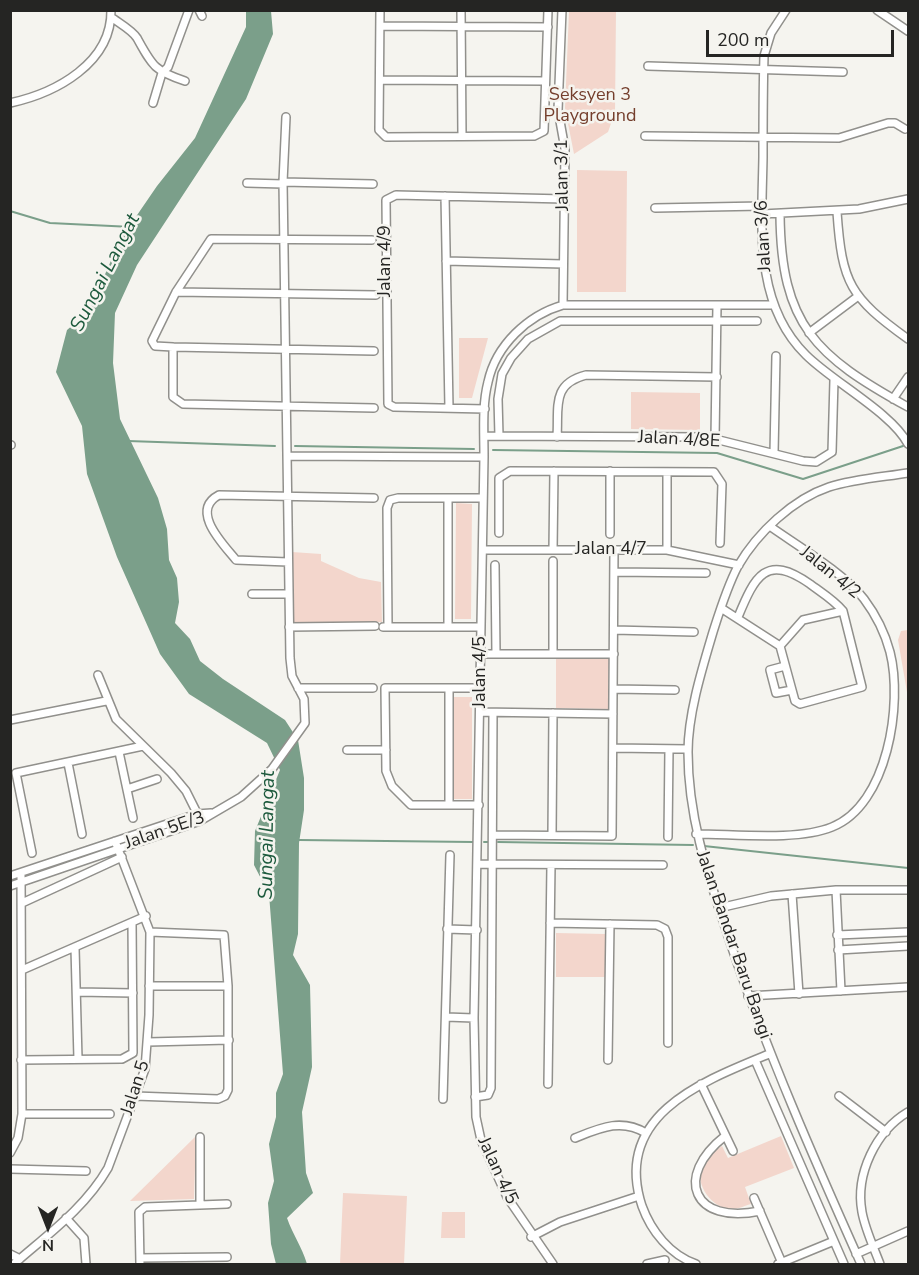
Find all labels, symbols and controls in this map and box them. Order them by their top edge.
scale bar [709,18,896,56]
text: 200 m [717,28,769,52]
park label: Seksyen 3 Playground [544,85,636,128]
street label: Jalan 3/1 [552,139,574,211]
street label: Jalan 3/6 [751,200,777,272]
water label: Sungai Langat [66,210,146,336]
street label: Jalan 4/9 [375,225,397,297]
street label: Jalan 4/8E [637,427,721,453]
street label: Jalan 4/7 [575,539,647,561]
street label: Jalan 4/2 [795,542,865,604]
street label: Jalan 4/5 [470,636,492,708]
water label: Sungai Langat [255,770,281,900]
street label: Jalan 5E/3 [122,807,208,855]
street label: Jalan Bandar Baru Bangi [691,848,775,1042]
street label: Jalan 5 [117,1058,155,1118]
street label: Jalan 4/5 [472,1134,522,1208]
north arrow [18,1197,78,1257]
text: N [42,1234,54,1256]

